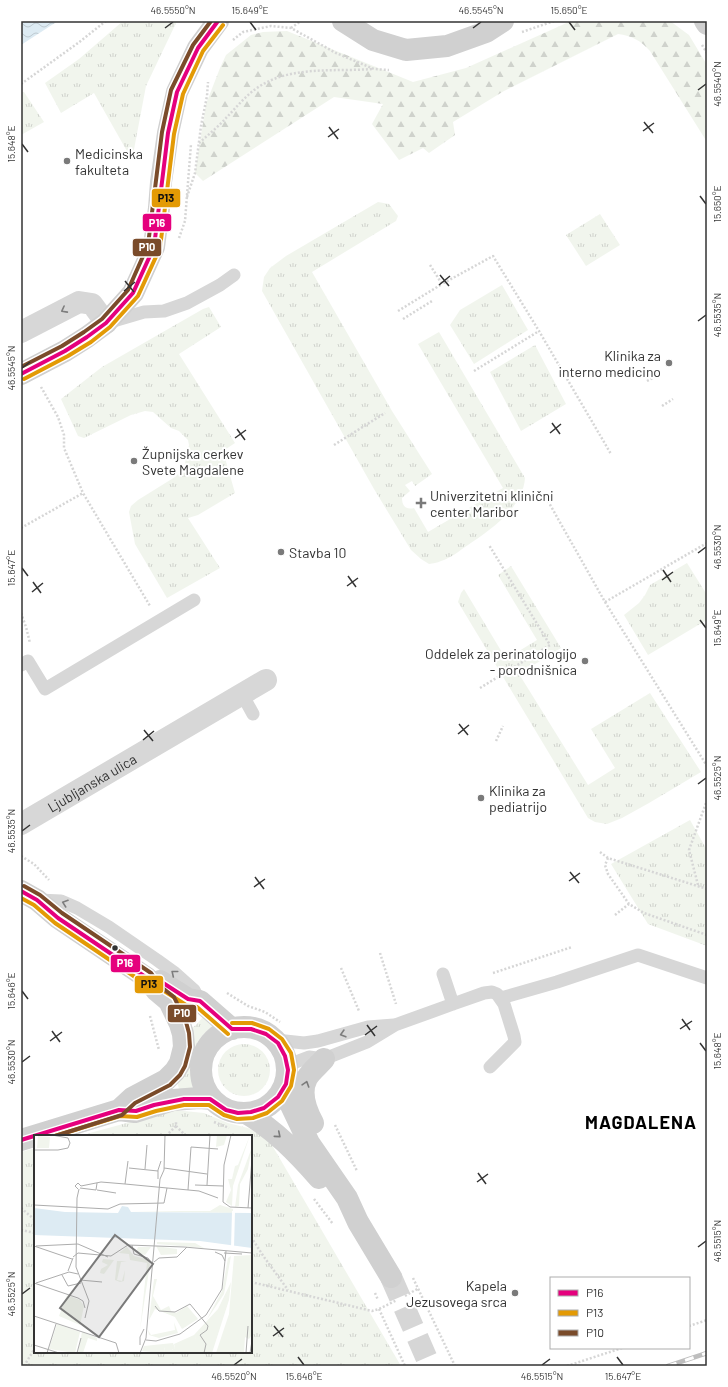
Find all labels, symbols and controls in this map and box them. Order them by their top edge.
text: 46.5550°N [150,4,196,16]
text: 15.649°E [231,4,269,16]
text: 46.5545°N [459,4,503,16]
text: 15.650°E [550,4,588,16]
text: 46.5540°N [711,61,723,107]
text: 15.648°E [5,125,17,163]
place label: Medicinska fakulteta [75,145,143,178]
marker: Medicinska fakulteta [62,156,72,166]
text: 15.650°E [711,185,723,223]
line badge: P13 [151,188,181,208]
text: P13 [158,191,174,204]
line badge: P16 [142,213,172,232]
text: P16 [149,216,165,229]
line badge: P10 [132,238,162,257]
text: P10 [139,240,155,253]
text: 46.5535°N [711,293,723,337]
one-way arrow [61,305,68,313]
text: 46.5545°N [5,346,17,390]
place label: Klinika za interno medicino [558,347,661,380]
marker: Klinika za interno medicino [664,358,674,368]
place label: Župnijska cerkev Svete Magdalene [142,445,244,478]
marker: Župnijska cerkev Svete Magdalene [129,456,139,466]
place label: Univerzitetni klinični center Maribor [430,487,554,520]
marker: Univerzitetni klinični center Maribor [415,497,427,509]
text: 46.5530°N [711,524,723,570]
place label: Stavba 10 [289,544,346,561]
marker: Stavba 10 [276,547,286,557]
text: 15.647°E [5,550,17,586]
text: 15.649°E [711,609,723,647]
place label: Oddelek za perinatologijo - porodnišnica [425,645,577,678]
marker: Oddelek za perinatologijo - porodnišnica [580,656,590,666]
street label: Ljubljanska ulica [44,750,139,815]
text: 46.5525°N [711,756,723,800]
place label: Klinika za pediatrijo [489,782,547,815]
marker: Klinika za pediatrijo [476,793,486,803]
text: 46.5535°N [5,809,17,853]
one-way arrow [61,900,68,908]
unlabelled marker [110,943,120,953]
line badge: P16 [110,954,141,973]
text: P16 [117,956,133,969]
one-way arrow [171,971,178,978]
text: 15.646°E [5,972,17,1010]
line badge: P13 [134,975,164,994]
text: P13 [141,977,157,990]
line badge: P10 [167,1004,197,1023]
text: P10 [174,1006,190,1019]
one-way arrow [340,1029,347,1037]
text: 15.648°E [711,1032,723,1070]
text: 46.5530°N [5,1039,17,1085]
one-way arrow [301,1080,310,1087]
district label: MAGDALENA [585,1111,697,1133]
one-way arrow [273,1131,281,1138]
inset map [34,1135,252,1353]
text: 46.5515°N [711,1220,723,1262]
text: 46.5525°N [5,1272,17,1316]
place label: Kapela Jezusovega srca [406,1277,507,1310]
legend [550,1277,690,1349]
text: P16 [586,1285,603,1299]
marker: Kapela Jezusovega srca [510,1288,520,1298]
text: P13 [586,1305,603,1319]
text: P10 [586,1325,604,1339]
text: 46.5520°N [211,1370,257,1382]
text: 15.646°E [285,1370,323,1382]
text: 46.5515°N [521,1370,563,1382]
text: 15.647°E [605,1370,641,1382]

